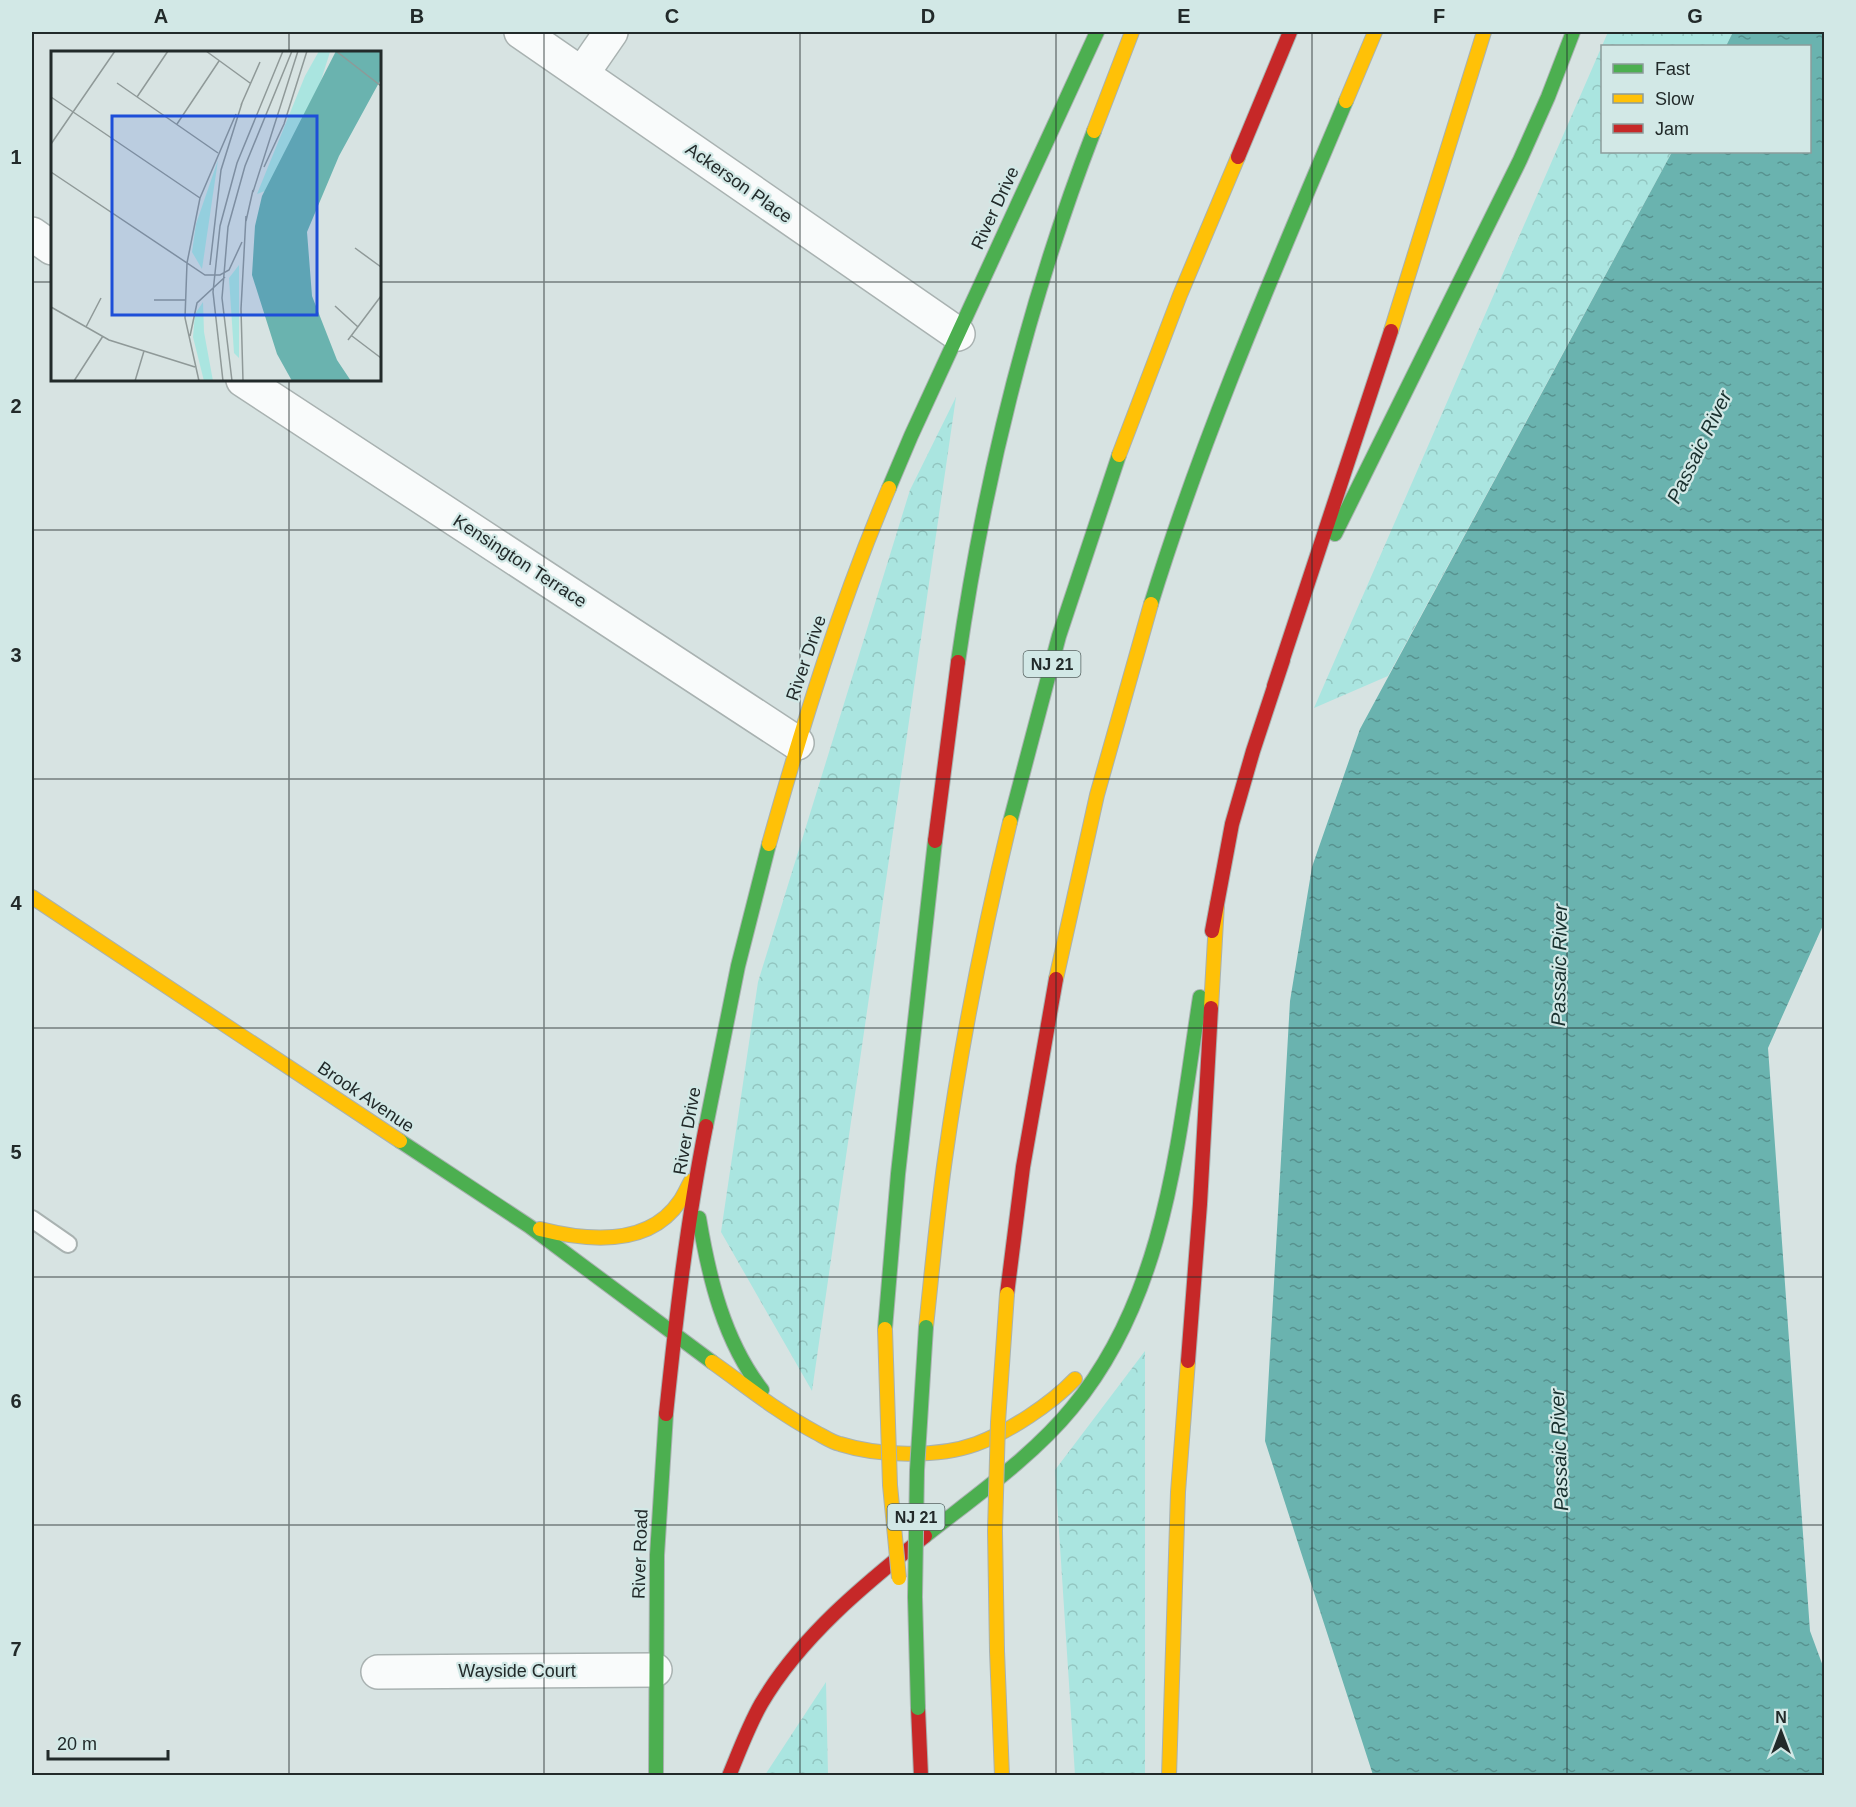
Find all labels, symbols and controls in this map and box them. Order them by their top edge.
text: A [154,5,168,27]
text: B [410,5,424,27]
text: C [665,5,679,27]
text: D [921,5,935,27]
text: E [1177,5,1191,27]
text: F [1433,5,1445,27]
text: G [1687,5,1703,27]
legend [1601,45,1811,153]
inset map [51,51,381,381]
text: Fast [1655,59,1690,79]
text: Slow [1655,89,1695,109]
text: Jam [1655,119,1689,139]
street label: Ackerson Place [682,139,796,227]
text: 1 [10,146,22,168]
street label: River Drive [967,163,1023,253]
water label: Passaic River [1662,386,1736,507]
text: 2 [10,395,22,417]
street label: Kensington Terrace [450,510,590,612]
street label: River Drive [782,613,830,703]
text: 3 [10,644,22,666]
road number: NJ 21 [1024,651,1080,677]
text: 4 [10,892,22,914]
water label: Passaic River [1547,902,1571,1026]
street label: Brook Avenue [314,1057,418,1137]
street label: River Drive [669,1085,705,1177]
text: 5 [10,1141,22,1163]
water label: Passaic River [1546,1387,1572,1511]
text: 6 [10,1390,22,1412]
road number: NJ 21 [888,1504,944,1530]
street label: River Road [628,1509,652,1599]
text: 7 [10,1638,22,1660]
street label: Wayside Court [458,1661,576,1681]
north arrow [1751,1702,1811,1762]
text: N [1775,1709,1787,1726]
scale bar [48,1723,168,1761]
text: 20 m [57,1734,97,1754]

